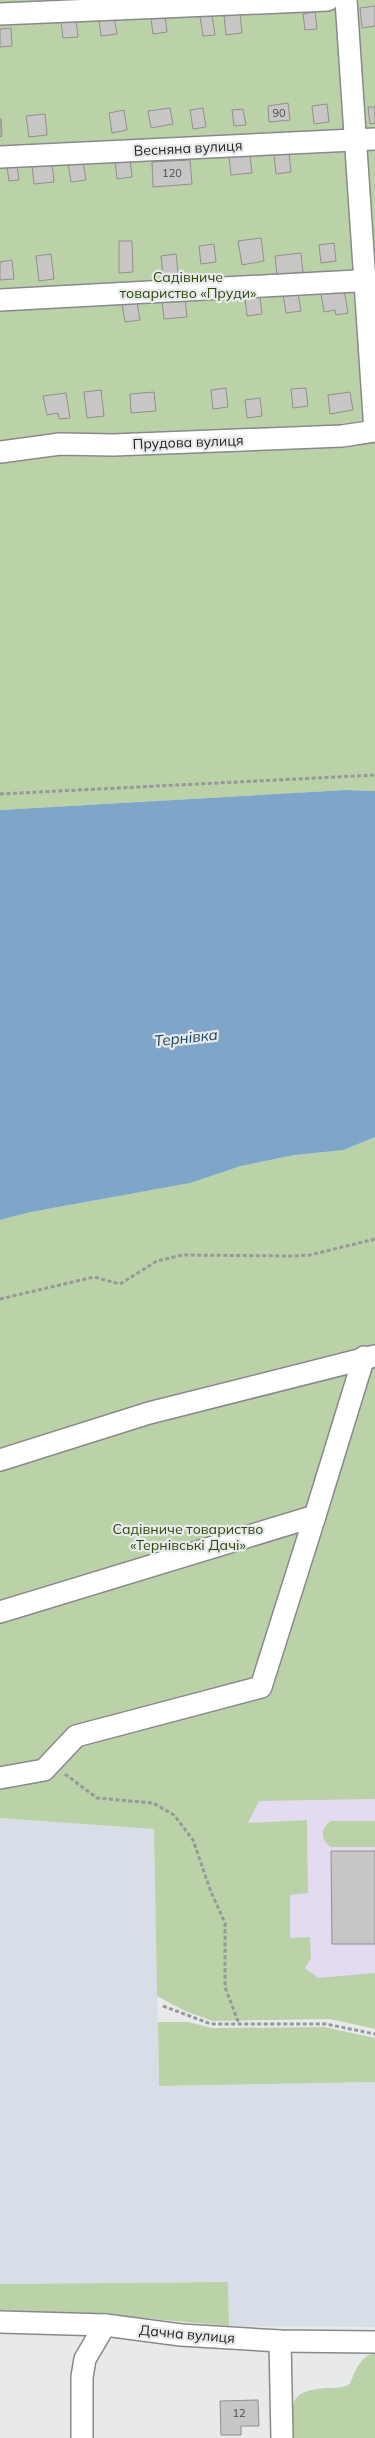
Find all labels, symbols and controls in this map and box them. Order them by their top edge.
house number: 90 [272,106,286,120]
street label: Весняна вулиця [133,136,243,160]
house number: 120 [162,166,182,180]
park label: Садівниче товариство «Пруди» [120,268,256,302]
street label: Прудова вулиця [132,431,244,453]
water label: Тернівка [153,1025,219,1050]
park label: Садівниче товариство «Тернівські Дачі» [113,1520,263,1554]
street label: Дачна вулиця [138,2321,236,2347]
house number: 12 [232,2406,246,2420]

